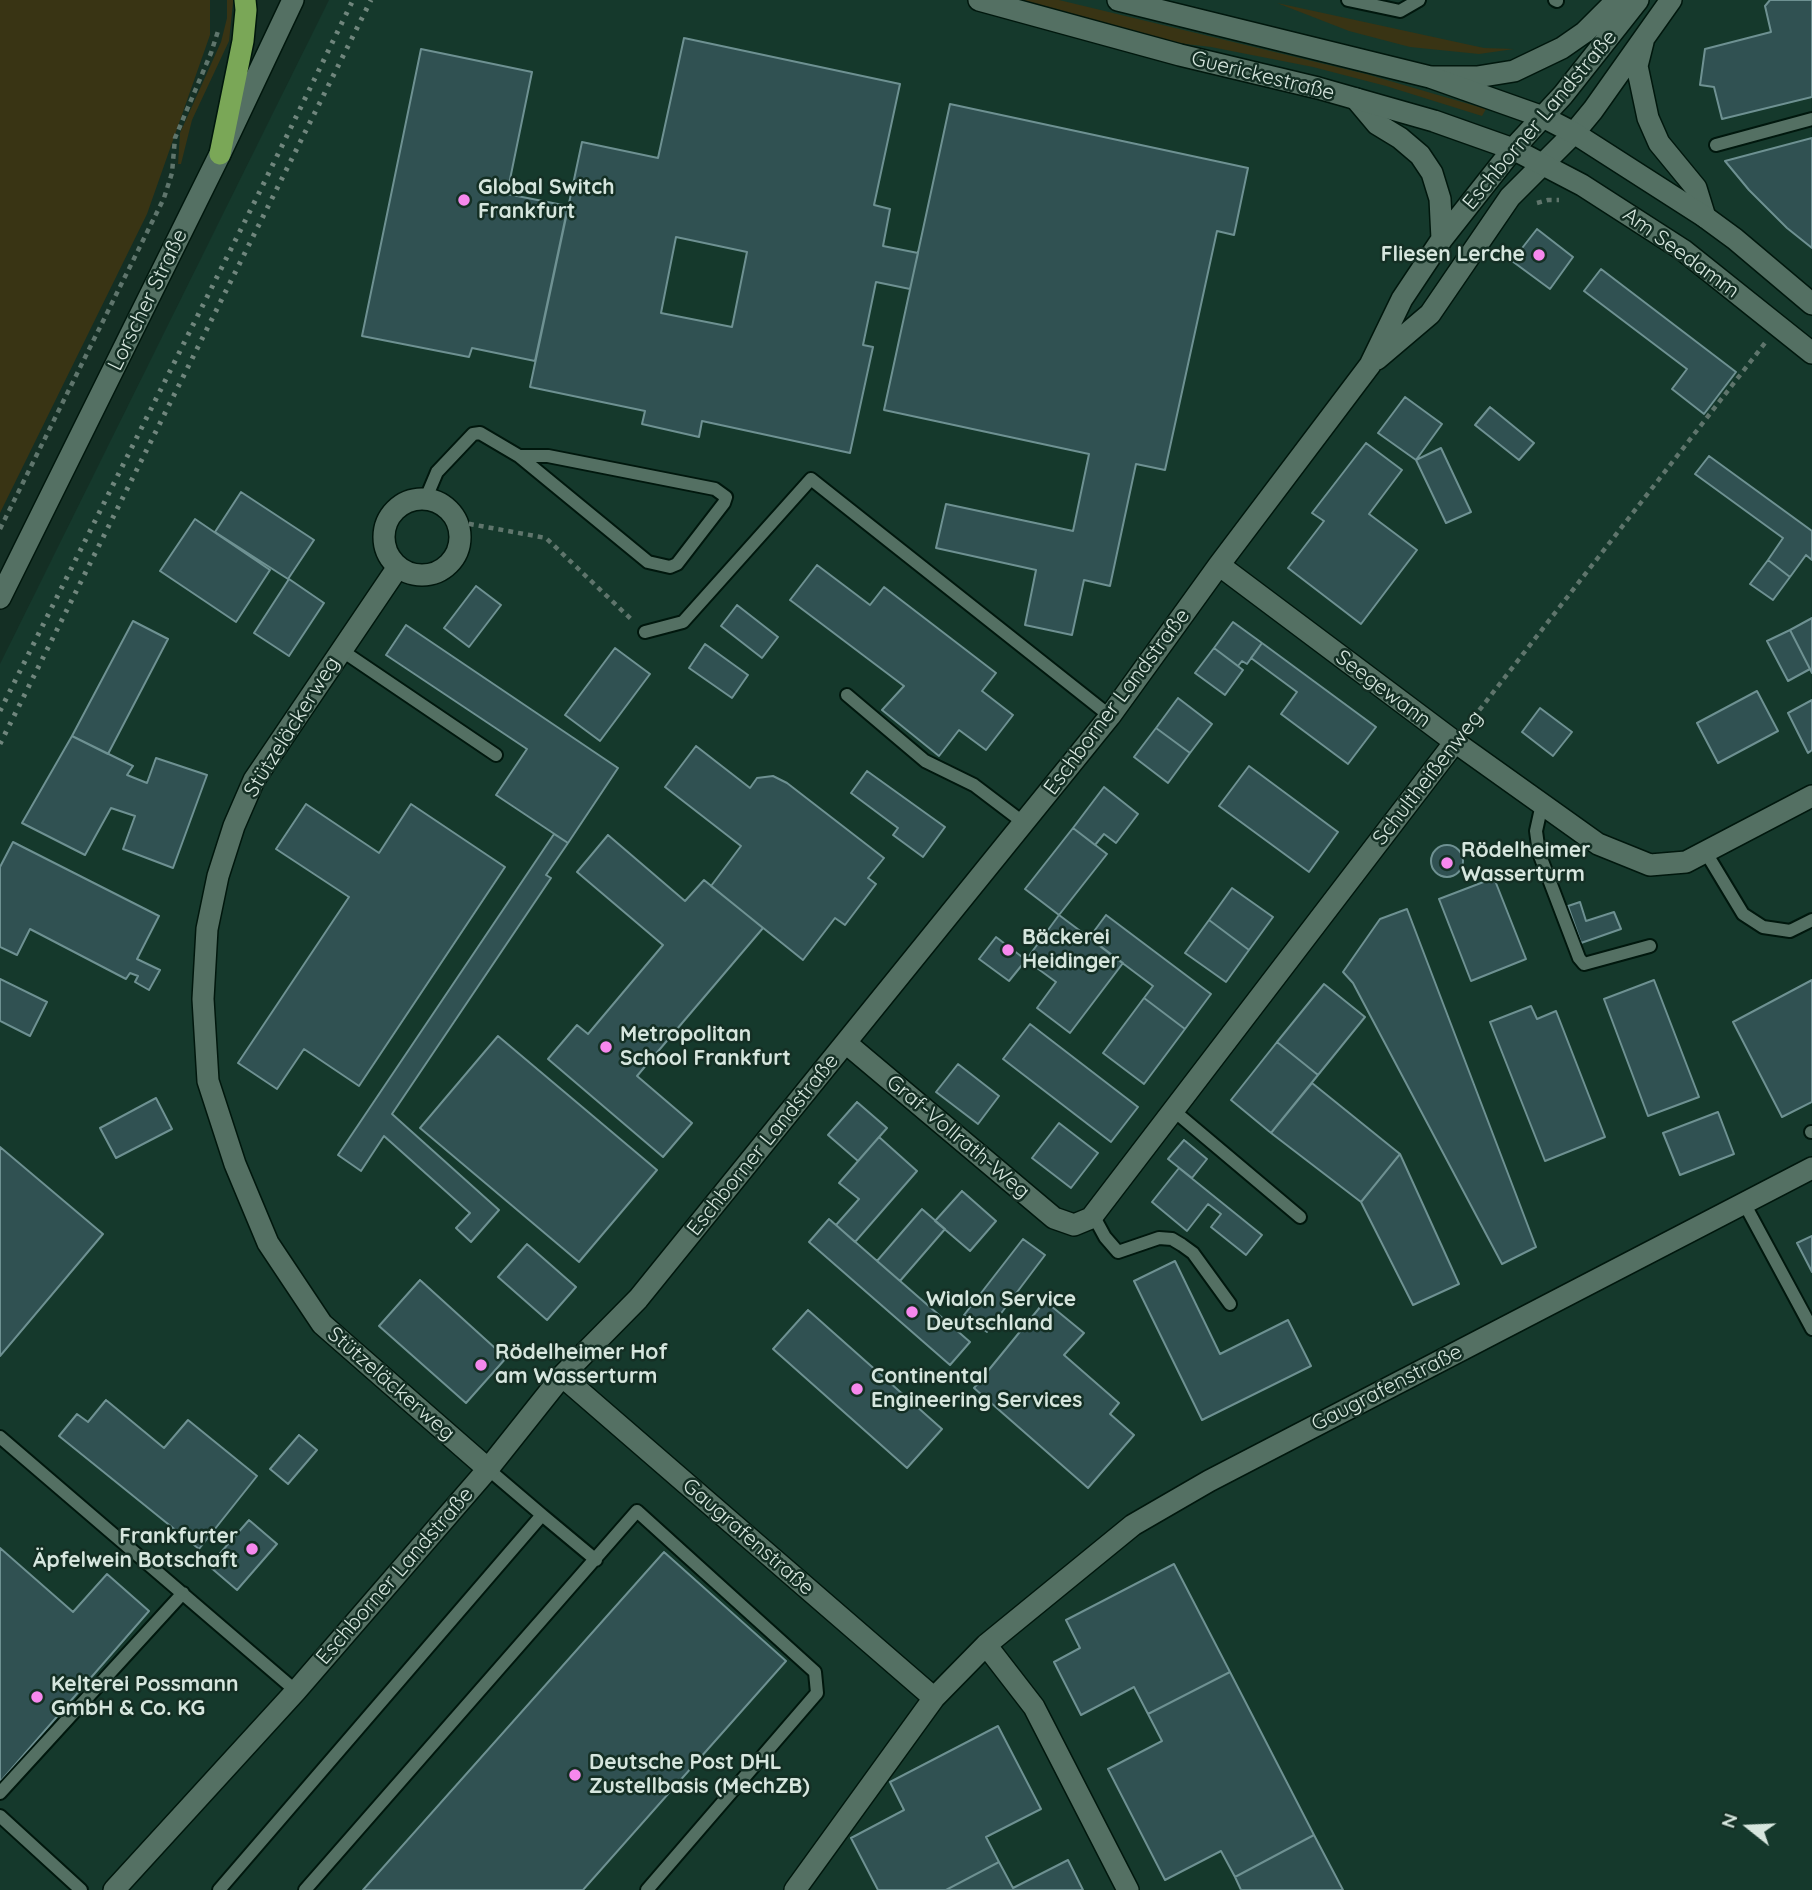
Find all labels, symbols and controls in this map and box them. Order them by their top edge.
street label: Eschborner Landstraße [1457,25,1623,215]
street label: Guerickestraße [1189,46,1337,106]
place label: Global Switch Frankfurt [478,175,614,225]
marker: Global Switch Frankfurt [456,192,472,208]
street label: Am Seedamm [1618,202,1744,304]
street label: Lorscher Straße [103,225,193,375]
place label: Fliesen Lerche [1381,242,1525,268]
marker: Fliesen Lerche [1531,247,1547,263]
street label: Eschborner Landstraße [1039,604,1195,800]
street label: Seegewann [1330,645,1436,733]
street label: Stützeläckerweg [239,652,345,802]
street label: Schultheißenweg [1368,706,1488,850]
place label: Rödelheimer Wasserturm [1461,838,1590,888]
marker: Rödelheimer Wasserturm [1439,855,1455,871]
place label: Bäckerei Heidinger [1022,925,1120,975]
marker: Bäckerei Heidinger [1000,942,1016,958]
place label: Metropolitan School Frankfurt [620,1022,791,1072]
marker: Metropolitan School Frankfurt [598,1039,614,1055]
street label: Eschborner Landstraße [682,1049,844,1241]
street label: Graf-Vollrath-Weg [881,1070,1035,1204]
place label: Wialon Service Deutschland [926,1287,1076,1337]
marker: Wialon Service Deutschland [904,1304,920,1320]
street label: Stützeläckerweg [322,1322,460,1446]
street label: Gaugrafenstraße [1307,1339,1467,1437]
place label: Rödelheimer Hof am Wasserturm [495,1340,668,1390]
marker: Rödelheimer Hof am Wasserturm [473,1357,489,1373]
place label: Continental Engineering Services [871,1364,1082,1414]
marker: Continental Engineering Services [849,1381,865,1397]
street label: Gaugrafenstraße [677,1473,819,1601]
street label: Eschborner Landstraße [311,1482,479,1670]
place label: Frankfurter Äpfelwein Botschaft [33,1524,238,1574]
marker: Frankfurter Äpfelwein Botschaft [244,1541,260,1557]
place label: Kelterei Possmann GmbH & Co. KG [51,1672,238,1722]
marker: Kelterei Possmann GmbH & Co. KG [29,1689,45,1705]
place label: Deutsche Post DHL Zustellbasis (MechZB) [589,1750,810,1800]
marker: Deutsche Post DHL Zustellbasis (MechZB) [567,1767,583,1783]
north arrow [1714,1792,1784,1862]
text: N [1715,1810,1743,1831]

